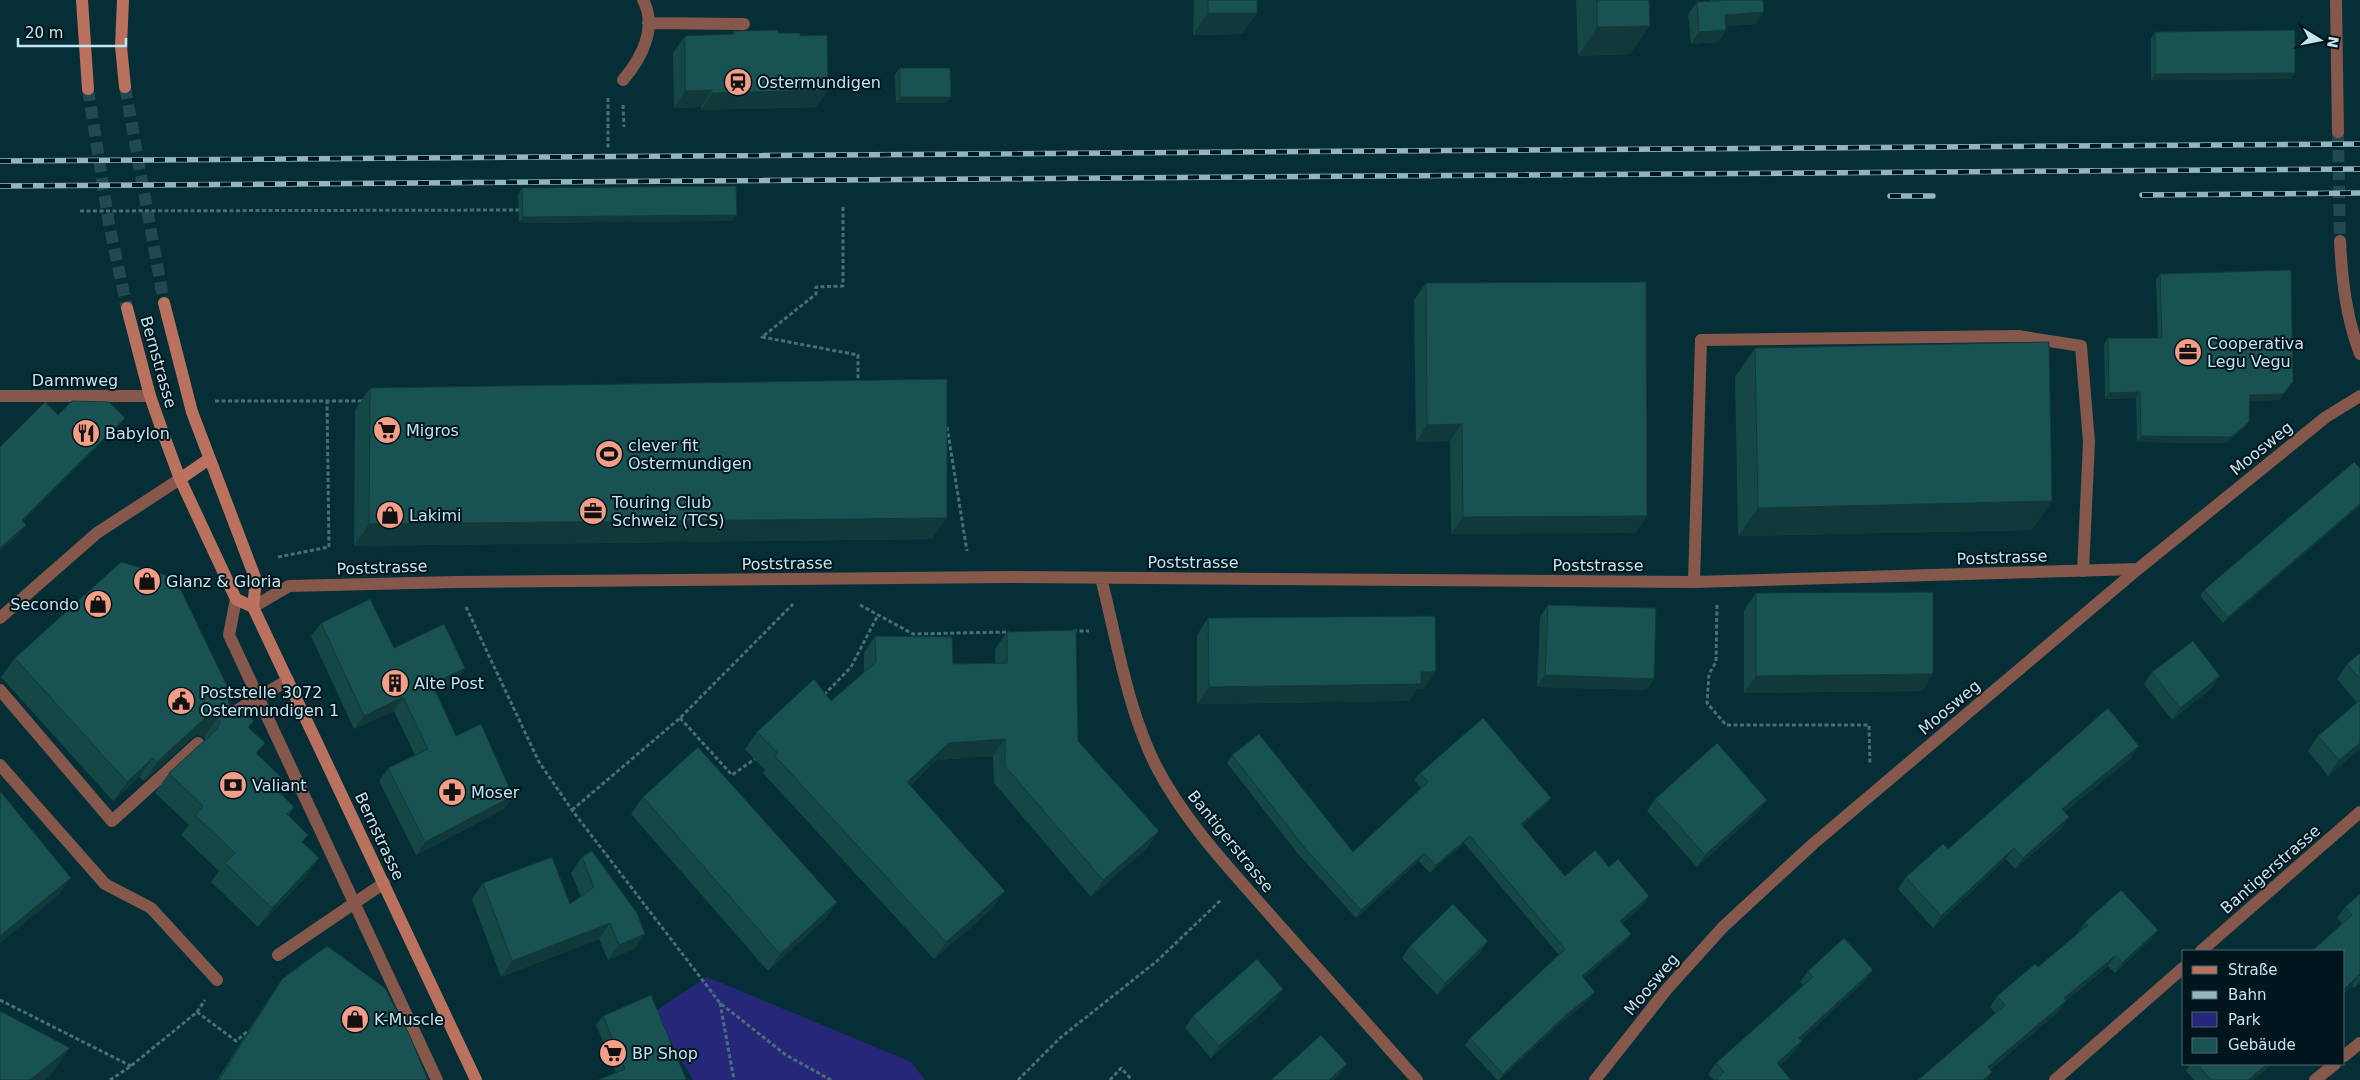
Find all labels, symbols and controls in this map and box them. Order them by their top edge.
scale bar [18,15,125,47]
north arrow [2295,15,2345,65]
text: 20 m [25,24,63,42]
text: N [2324,35,2342,49]
station icon: Ostermundigen [723,67,753,97]
place label: Ostermundigen [757,73,881,92]
street label: Bernstrasse [136,314,181,410]
place label: Cooperativa Legu Vegu [2207,334,2304,371]
office icon: Cooperativa Legu Vegu [2173,337,2203,367]
street label: Dammweg [32,371,118,390]
supermarket icon: Migros [372,415,402,445]
street label: Moosweg [2226,417,2296,479]
restaurant icon: Babylon [71,418,101,448]
place label: Migros [406,421,459,440]
place label: Babylon [105,424,170,443]
place label: clever fit Ostermundigen [628,436,752,473]
sports icon: clever fit Ostermundigen [594,439,624,469]
place label: Touring Club Schweiz (TCS) [611,493,725,530]
office icon: Touring Club Schweiz (TCS) [578,496,608,526]
shop icon: Lakimi [375,500,405,530]
place label: Lakimi [409,506,461,525]
street label: Poststrasse [1956,546,2048,569]
street label: Poststrasse [741,553,833,574]
street label: Poststrasse [1148,553,1238,572]
street label: Poststrasse [336,556,428,579]
street label: Poststrasse [1553,556,1643,575]
shop icon: Glanz & Gloria [132,566,162,596]
place label: Glanz & Gloria [166,572,281,591]
shop icon: Secondo [83,589,113,619]
place label: Secondo [10,595,79,614]
building icon: Alte Post [380,668,410,698]
place label: Alte Post [414,674,484,693]
street label: Moosweg [1915,676,1984,739]
place label: Poststelle 3072 Ostermundigen 1 [200,683,339,720]
public building icon: Poststelle 3072 Ostermundigen 1 [166,686,196,716]
bank icon: Valiant [218,770,248,800]
place label: Valiant [252,776,307,795]
pharmacy icon: Moser [437,777,467,807]
place label: Moser [471,783,520,802]
street label: Bantigerstrasse [1184,786,1278,896]
street label: Bernstrasse [351,789,408,883]
street label: Bantigerstrasse [2217,821,2324,918]
street label: Moosweg [1620,950,1683,1019]
legend [2182,950,2345,1065]
text: Straße [2228,961,2277,979]
text: Bahn [2228,986,2267,1004]
shop icon: K-Muscle [340,1004,370,1034]
place label: K-Muscle [374,1010,444,1029]
text: Park [2228,1011,2261,1029]
text: Gebäude [2228,1036,2296,1054]
supermarket icon: BP Shop [598,1038,628,1068]
place label: BP Shop [632,1044,698,1063]

